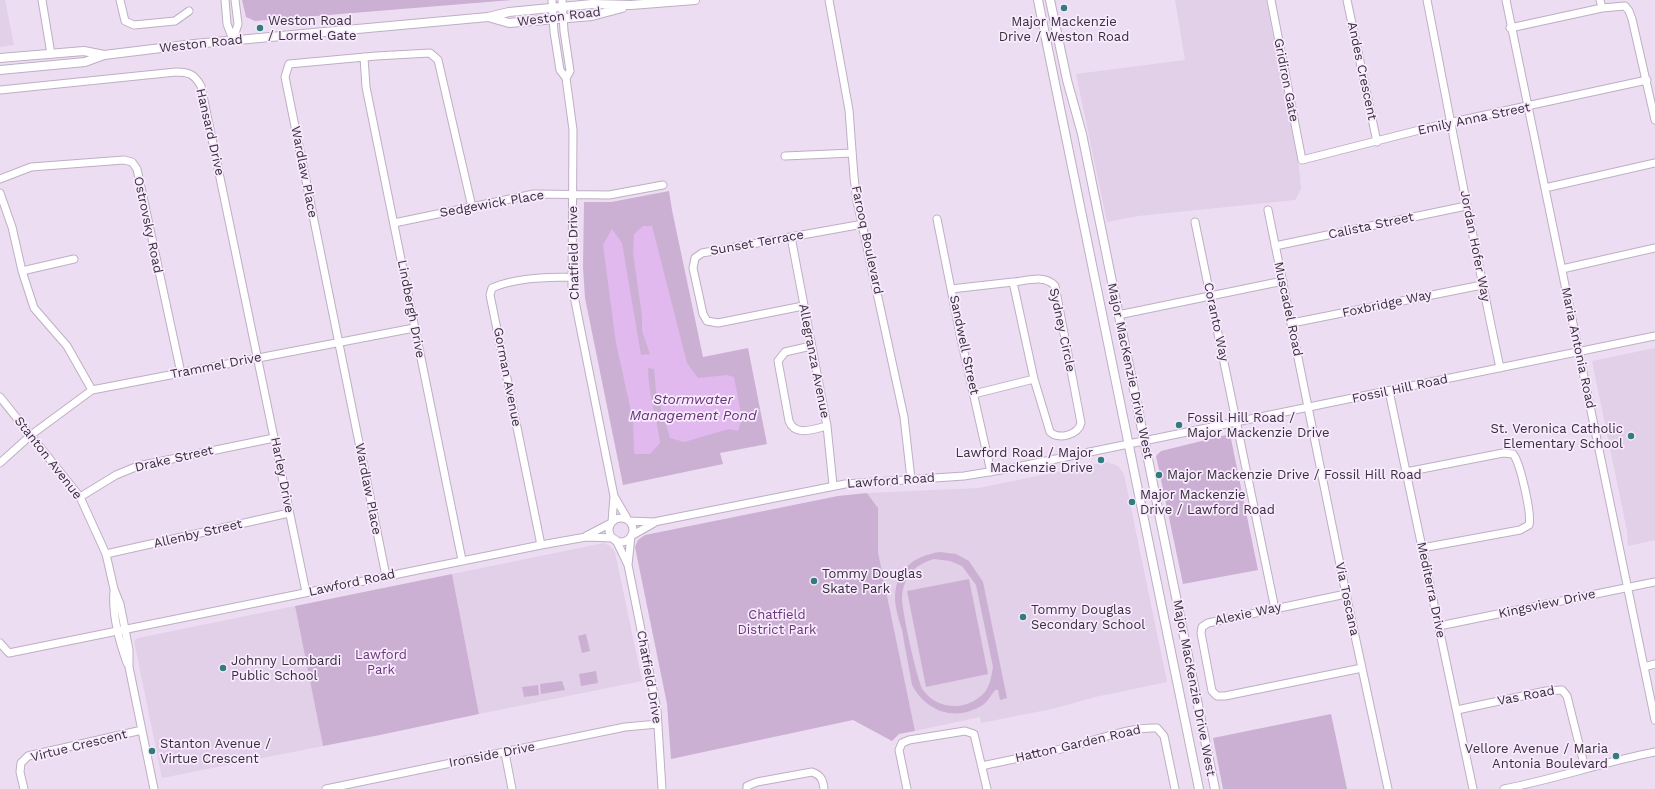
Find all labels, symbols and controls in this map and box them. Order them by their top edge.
marker: Major Mackenzie Drive / Weston Road [1059,3,1069,13]
street label: Weston Road [516,4,602,30]
place label: Weston Road / Lormel Gate [268,13,357,44]
place label: Major Mackenzie Drive / Weston Road [999,14,1129,45]
street label: Andes Crescent [1344,20,1380,122]
marker: Weston Road / Lormel Gate [255,23,265,33]
street label: Weston Road [158,32,244,56]
street label: Gridiron Gate [1270,37,1302,123]
street label: Hansard Drive [192,87,228,177]
street label: Emily Anna Street [1416,99,1532,139]
street label: Wardlaw Place [287,125,321,219]
street label: Ostrovsky Road [130,175,166,275]
street label: Farooq Boulevard [848,184,886,296]
street label: Sedgewick Place [439,187,545,221]
street label: Jordan Hofer Way [1457,189,1493,303]
street label: Chatfield Drive [565,206,583,300]
street label: Calista Street [1327,209,1415,243]
street label: Sunset Terrace [709,227,805,259]
street label: Lindbergh Drive [394,259,428,359]
street label: Muscadel Road [1270,260,1306,358]
street label: Coranto Way [1200,281,1232,363]
street label: Major MacKenzie Drive West [1104,282,1156,460]
street label: Maria Antonia Road [1558,286,1598,410]
street label: Sydney Circle [1045,287,1079,373]
street label: Foxbridge Way [1341,287,1433,321]
street label: Sandwell Street [946,294,982,396]
street label: Allegranza Avenue [795,302,833,420]
street label: Gorman Avenue [490,326,524,428]
street label: Trammel Drive [169,350,263,382]
street label: Fossil Hill Road [1351,371,1449,407]
water label: Stormwater Management Pond [629,392,757,424]
place label: Fossil Hill Road / Major Mackenzie Drive [1187,410,1329,441]
street label: Stanton Avenue [11,413,85,503]
marker: Fossil Hill Road / Major Mackenzie Drive [1174,420,1184,430]
place label: St. Veronica Catholic Elementary School [1491,421,1623,452]
marker: St. Veronica Catholic Elementary School [1626,431,1636,441]
street label: Harley Drive [267,436,297,514]
street label: Drake Street [133,442,215,476]
street label: Wardlaw Place [351,442,385,536]
place label: Lawford Road / Major Mackenzie Drive [956,445,1093,476]
marker: Lawford Road / Major Mackenzie Drive [1096,455,1106,465]
place label: Major Mackenzie Drive / Fossil Hill Road [1167,467,1422,483]
street label: Lawford Road [847,470,935,492]
marker: Major Mackenzie Drive / Fossil Hill Road [1154,470,1164,480]
place label: Major Mackenzie Drive / Lawford Road [1140,487,1275,518]
marker: Major Mackenzie Drive / Lawford Road [1127,497,1137,507]
street label: Allenby Street [152,516,244,552]
street label: Mediterra Drive [1413,541,1449,639]
street label: Via Toscana [1332,561,1362,637]
street label: Lawford Road [307,566,397,600]
place label: Tommy Douglas Skate Park [822,566,922,597]
marker: Tommy Douglas Skate Park [809,576,819,586]
street label: Kingsview Drive [1497,586,1597,622]
street label: Major MacKenzie Drive West [1169,598,1219,778]
street label: Alexie Way [1213,599,1283,629]
place label: Tommy Douglas Secondary School [1031,602,1145,633]
park label: Chatfield District Park [738,607,816,638]
marker: Tommy Douglas Secondary School [1018,612,1028,622]
street label: Chatfield Drive [633,629,665,725]
park label: Lawford Park [355,647,407,678]
place label: Johnny Lombardi Public School [231,653,341,684]
marker: Johnny Lombardi Public School [218,663,228,673]
street label: Vas Road [1496,683,1556,709]
street label: Hatton Garden Road [1014,722,1142,766]
street label: Virtue Crescent [29,726,129,766]
place label: Stanton Avenue / Virtue Crescent [160,736,271,767]
street label: Ironside Drive [448,739,536,771]
place label: Vellore Avenue / Maria Antonia Boulevard [1465,741,1608,772]
marker: Stanton Avenue / Virtue Crescent [147,746,157,756]
marker: Vellore Avenue / Maria Antonia Boulevard [1611,751,1621,761]

